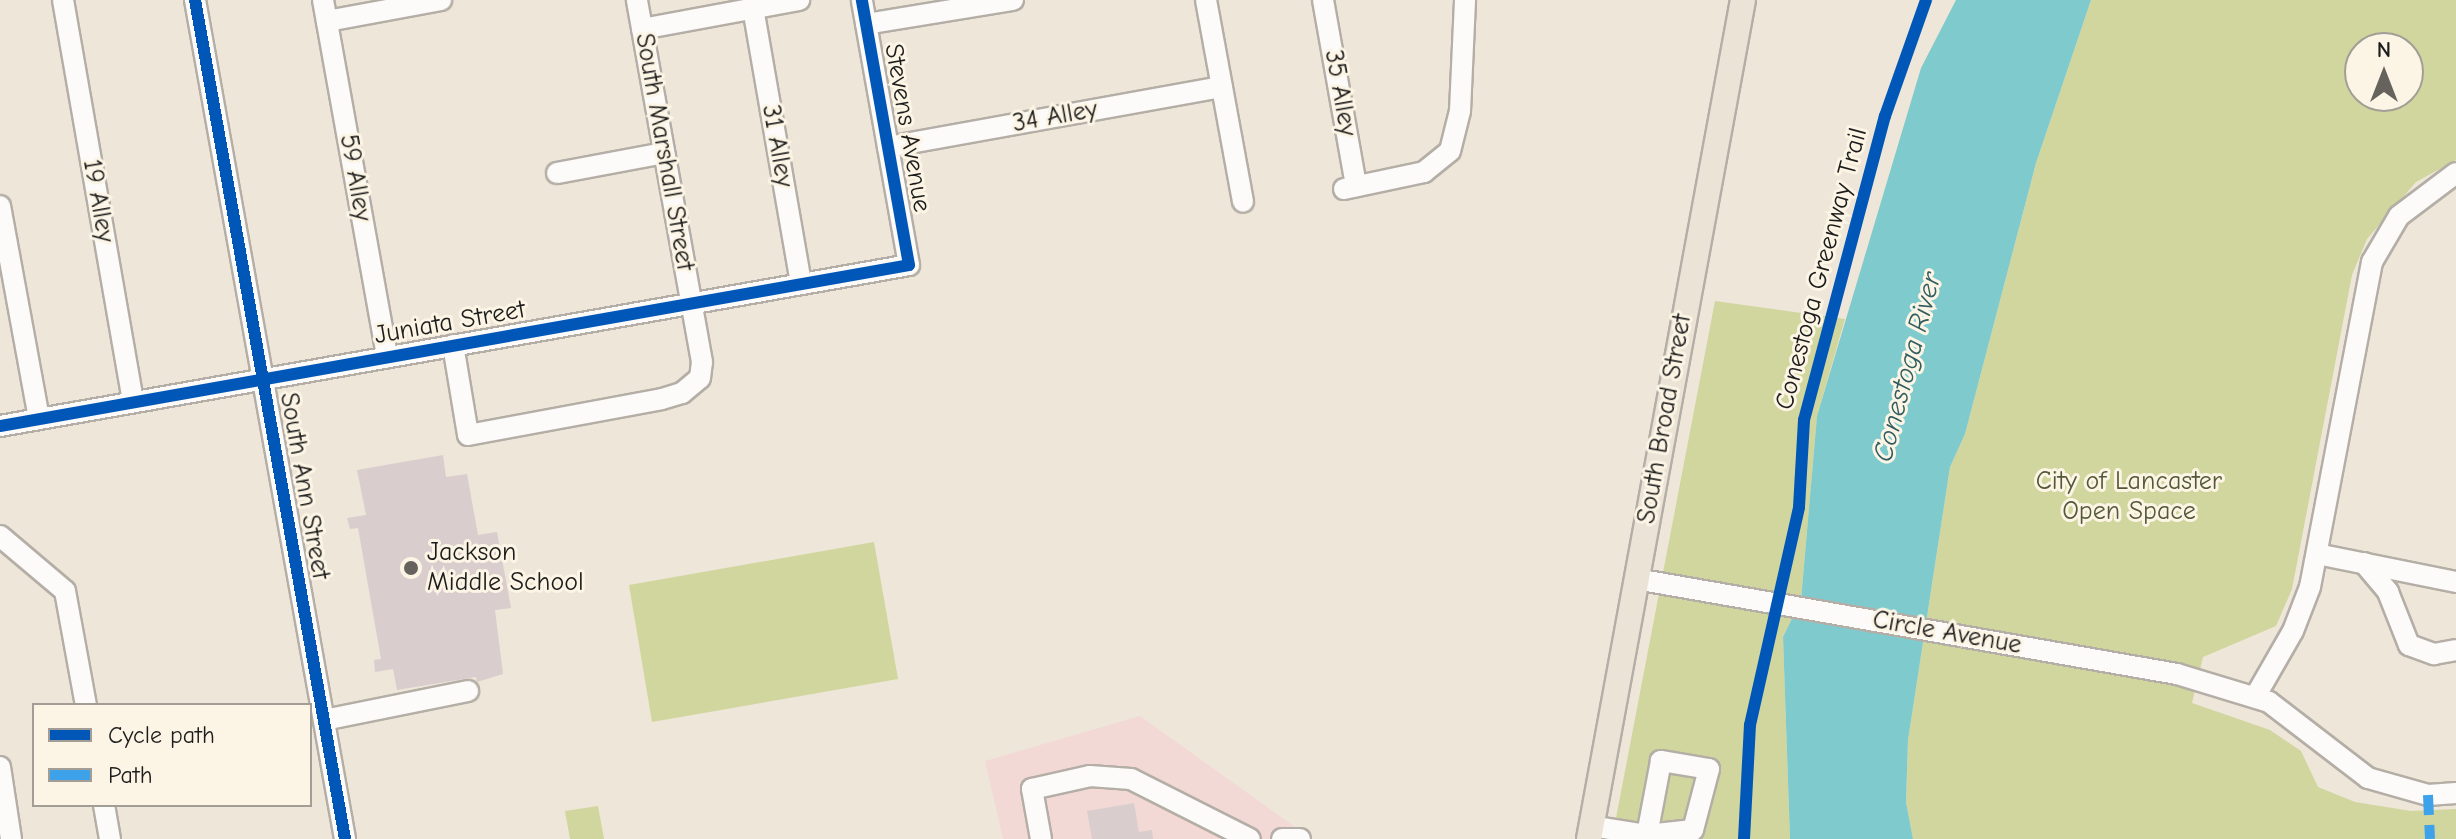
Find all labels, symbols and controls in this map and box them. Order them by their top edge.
street label: South Marshall Street [628,31,700,273]
north arrow [2344,32,2424,112]
text: N [2377,37,2391,63]
street label: Stevens Avenue [877,41,937,215]
street label: 35 Alley [1317,47,1363,139]
street label: 34 Alley [1010,94,1100,140]
street label: 31 Alley [754,102,800,190]
street label: Conestoga Greenway Trail [1769,125,1875,413]
street label: 59 Alley [332,132,378,224]
street label: 19 Alley [75,157,121,245]
water label: Conestoga River [1866,269,1948,465]
street label: Juniata Street [372,294,528,352]
street label: South Broad Street [1631,312,1699,526]
street label: South Ann Street [272,390,336,582]
park label: City of Lancaster Open Space [2036,466,2222,528]
place label: Jackson Middle School [427,537,584,598]
marker: Jackson Middle School [402,559,420,577]
street label: Circle Avenue [1870,605,2024,661]
legend [32,703,312,807]
text: Cycle path [108,721,215,749]
text: Path [108,761,153,789]

